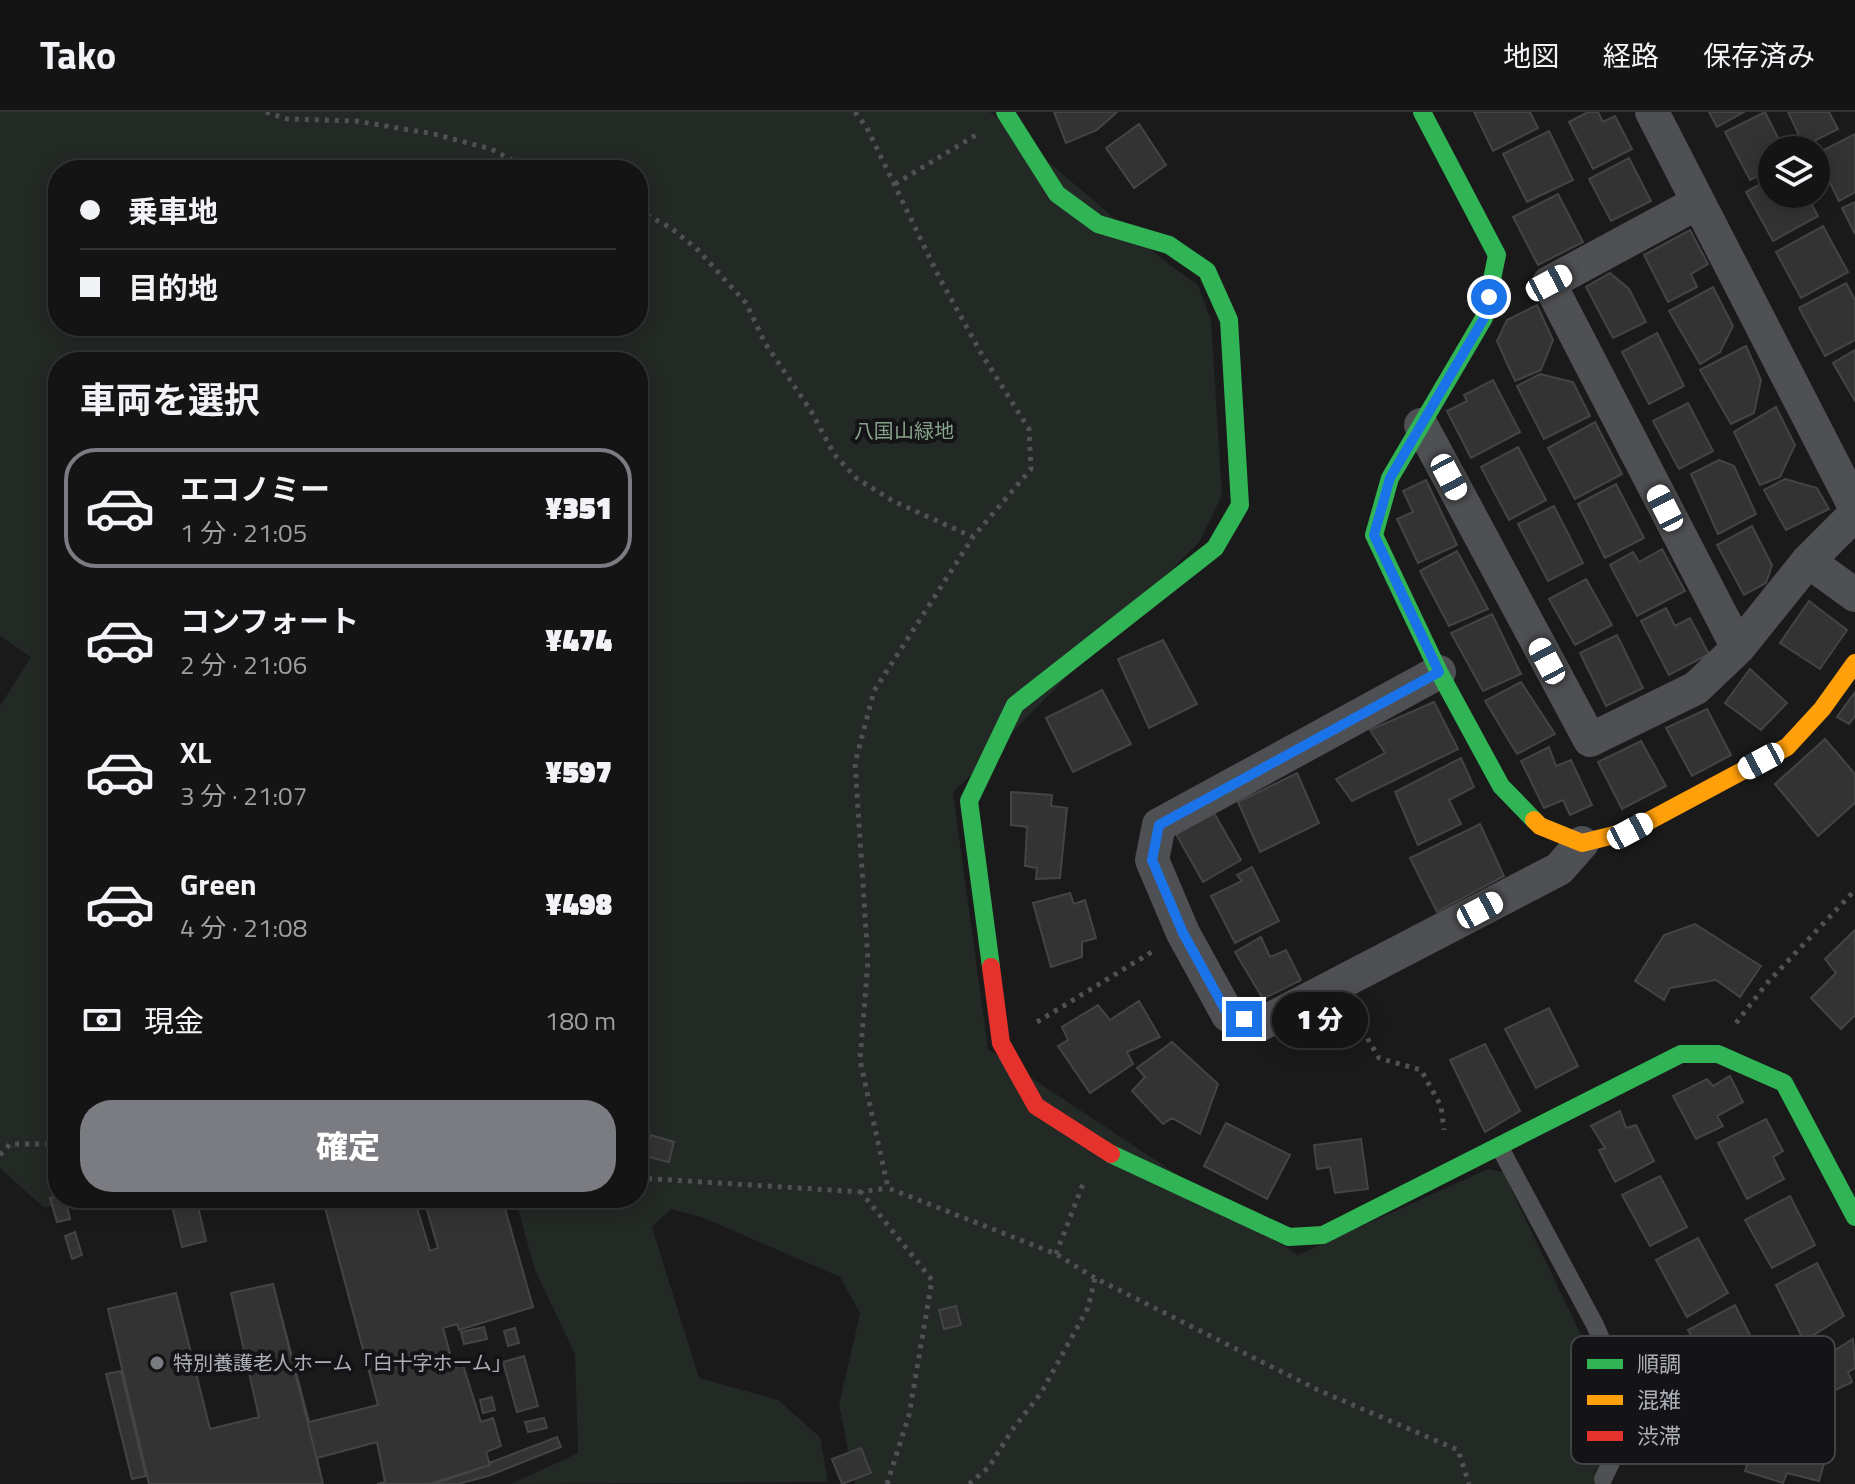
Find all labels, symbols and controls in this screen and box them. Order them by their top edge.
text: Tako [40,26,116,84]
text: 地図 [1503,34,1559,77]
text: 経路 [1603,34,1659,77]
text: 保存済み [1703,34,1815,77]
map controls [1758,136,1830,208]
button: layers [1758,136,1830,208]
text: 乗車地 [128,188,218,234]
car [1522,261,1576,305]
text: 目的地 [128,265,218,311]
route start [1471,279,1507,315]
text: 車両を選択 [80,372,260,427]
park label: 八国山緑地 [854,415,954,446]
car [1427,450,1471,504]
text: エコノミー [180,466,330,512]
icon: car [84,472,156,544]
car [1643,481,1687,535]
text: ¥351 [545,485,612,531]
text: 1 分 · 21:05 [180,513,307,552]
text: コンフォート [180,598,359,644]
icon: car [84,604,156,676]
text: ¥474 [545,617,612,663]
car [1525,634,1569,688]
text: 2 分 · 21:06 [180,645,307,684]
text: XL [180,729,211,775]
icon: car [84,736,156,808]
car [1734,739,1788,783]
text: ¥597 [545,749,612,795]
text: 3 分 · 21:07 [180,776,307,815]
car [1603,809,1657,853]
text: Green [180,861,257,907]
icon: car [84,868,156,940]
text: ¥498 [545,881,612,927]
car [1453,888,1507,932]
text: 4 分 · 21:08 [180,908,307,947]
callout: 1 分 [1272,991,1368,1047]
icon: cash [80,998,124,1042]
text: 現金 [144,998,204,1044]
text: 1 分 [1297,1000,1343,1039]
text: 180 m [545,1001,616,1040]
route end [1226,1001,1262,1037]
button: 確定 [80,1100,616,1192]
legend [1571,1336,1835,1464]
place label: 特別養護老人ホーム「白十字ホーム」 [173,1347,512,1378]
text: 順調 [1637,1347,1681,1381]
marker: 特別養護老人ホーム「白十字ホーム」 [148,1354,166,1372]
text: 混雑 [1637,1383,1681,1417]
text: 渋滞 [1637,1419,1681,1453]

